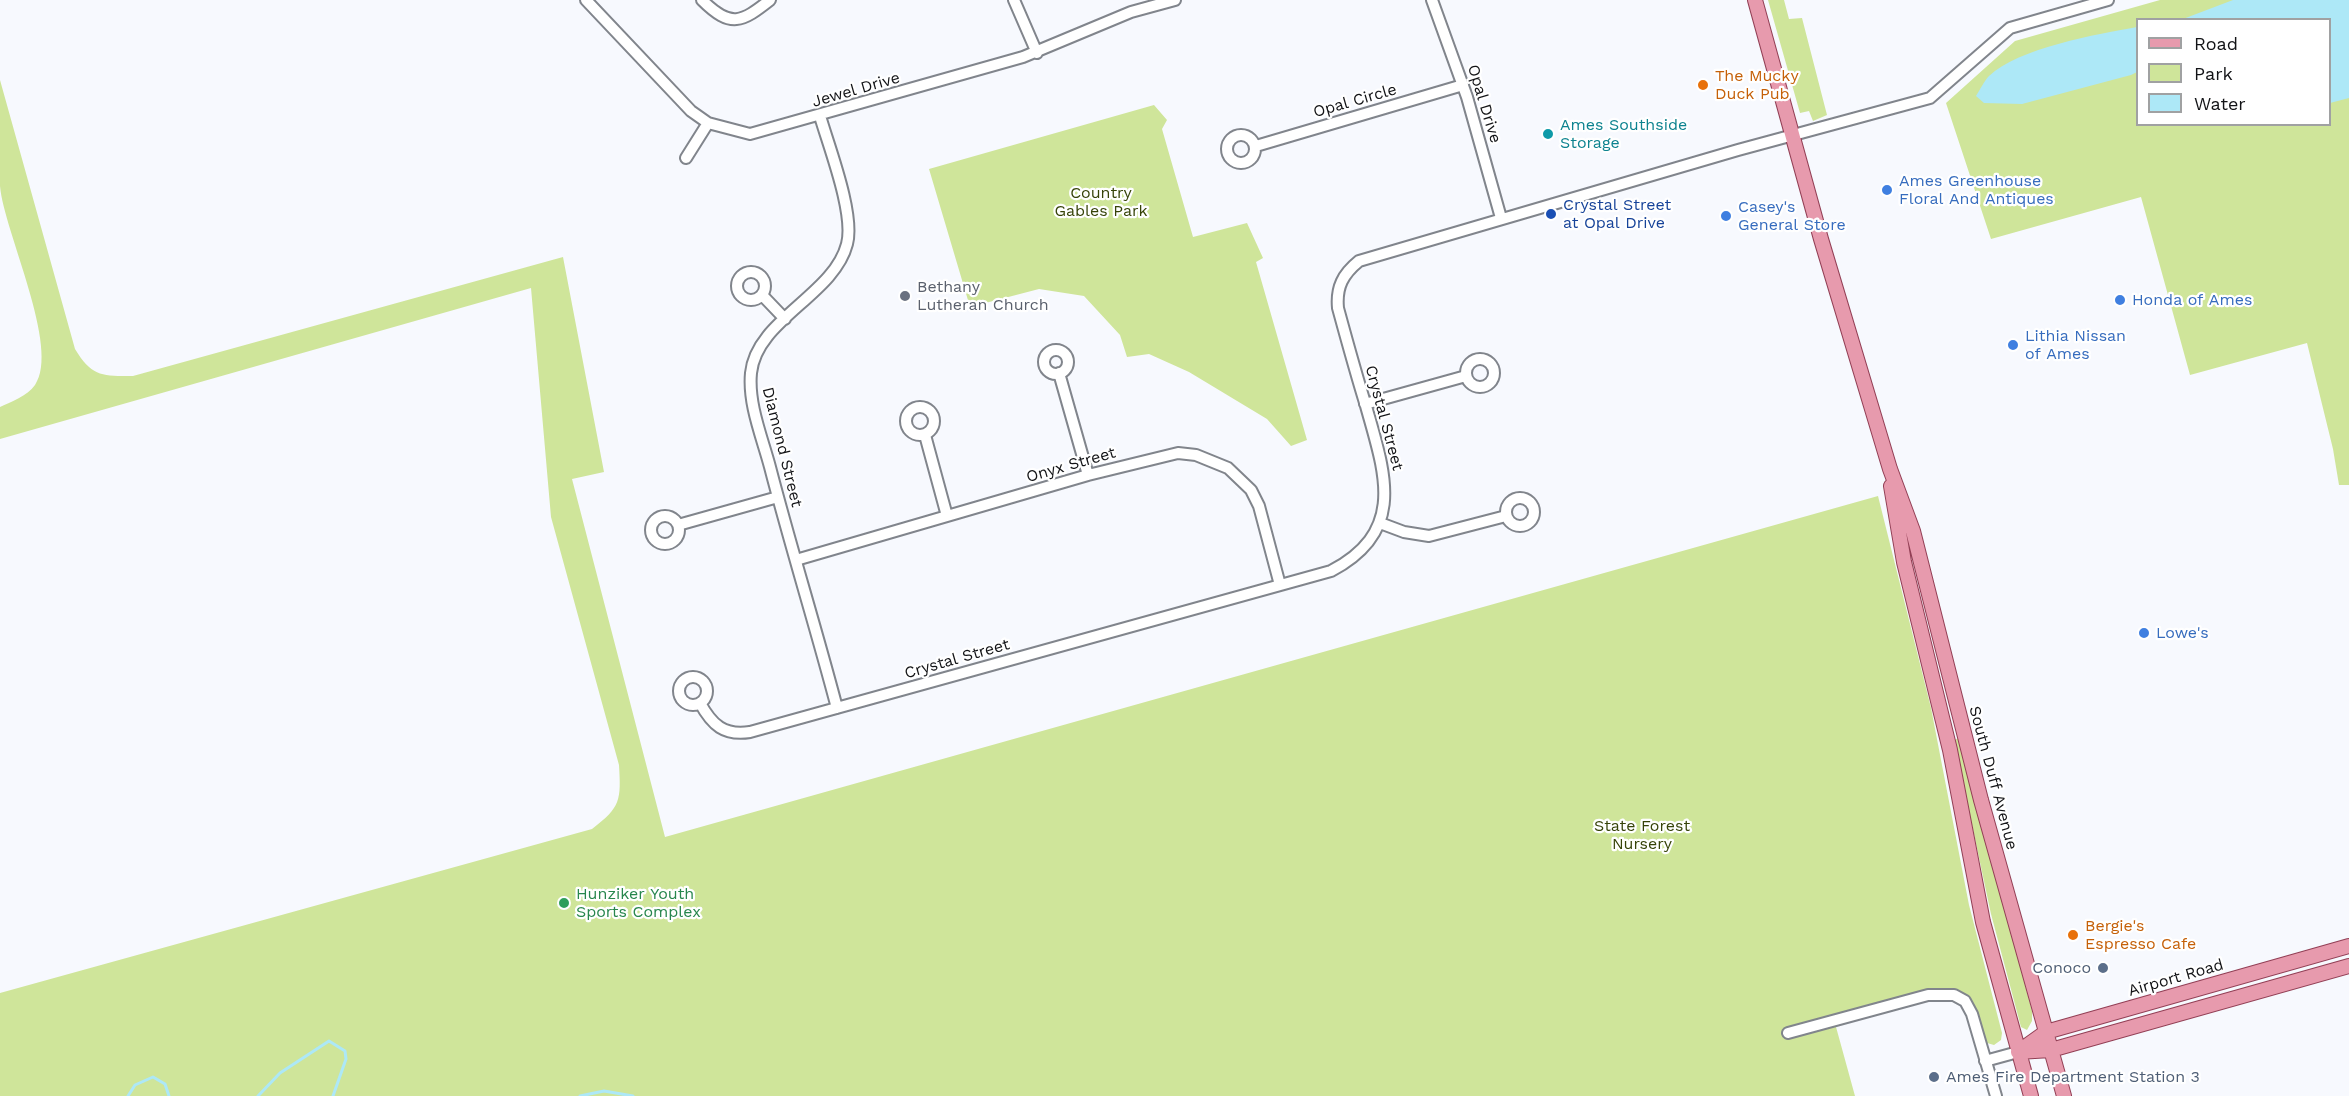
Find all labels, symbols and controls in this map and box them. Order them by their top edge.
legend [2136,18,2331,126]
text: Road [2194,33,2238,54]
street label: Opal Drive [1463,62,1505,146]
text: Park [2194,63,2233,84]
place label: The Mucky Duck Pub [1715,66,1799,104]
street label: Jewel Drive [810,68,902,112]
marker: The Mucky Duck Pub [1696,78,1710,92]
street label: Opal Circle [1311,80,1399,122]
text: Water [2194,93,2246,114]
place label: Ames Southside Storage [1560,115,1687,153]
marker: Ames Southside Storage [1541,127,1555,141]
place label: Ames Greenhouse Floral And Antiques [1899,171,2054,209]
park label: Country Gables Park [1054,183,1148,221]
marker: Ames Greenhouse Floral And Antiques [1880,183,1894,197]
place label: Crystal Street at Opal Drive [1563,195,1671,233]
place label: Casey's General Store [1738,197,1846,235]
marker: Crystal Street at Opal Drive [1544,207,1558,221]
marker: Casey's General Store [1719,209,1733,223]
place label: Bethany Lutheran Church [917,277,1049,315]
marker: Bethany Lutheran Church [898,289,912,303]
place label: Honda of Ames [2132,290,2252,310]
marker: Honda of Ames [2113,293,2127,307]
place label: Lithia Nissan of Ames [2025,326,2126,364]
marker: Lithia Nissan of Ames [2006,338,2020,352]
street label: Crystal Street [1361,363,1407,473]
street label: Diamond Street [758,385,806,509]
street label: Onyx Street [1024,443,1118,487]
place label: Lowe's [2156,623,2209,643]
marker: Lowe's [2137,626,2151,640]
street label: Crystal Street [902,635,1012,683]
street label: South Duff Avenue [1965,704,2021,852]
park label: State Forest Nursery [1594,816,1690,854]
place label: Hunziker Youth Sports Complex [576,884,701,922]
marker: Hunziker Youth Sports Complex [557,896,571,910]
place label: Bergie's Espresso Cafe [2085,916,2196,954]
marker: Bergie's Espresso Cafe [2066,928,2080,942]
street label: Airport Road [2126,955,2226,1001]
place label: Conoco [2032,958,2091,978]
marker: Conoco [2096,961,2110,975]
place label: Ames Fire Department Station 3 [1946,1067,2200,1087]
marker: Ames Fire Department Station 3 [1927,1070,1941,1084]

